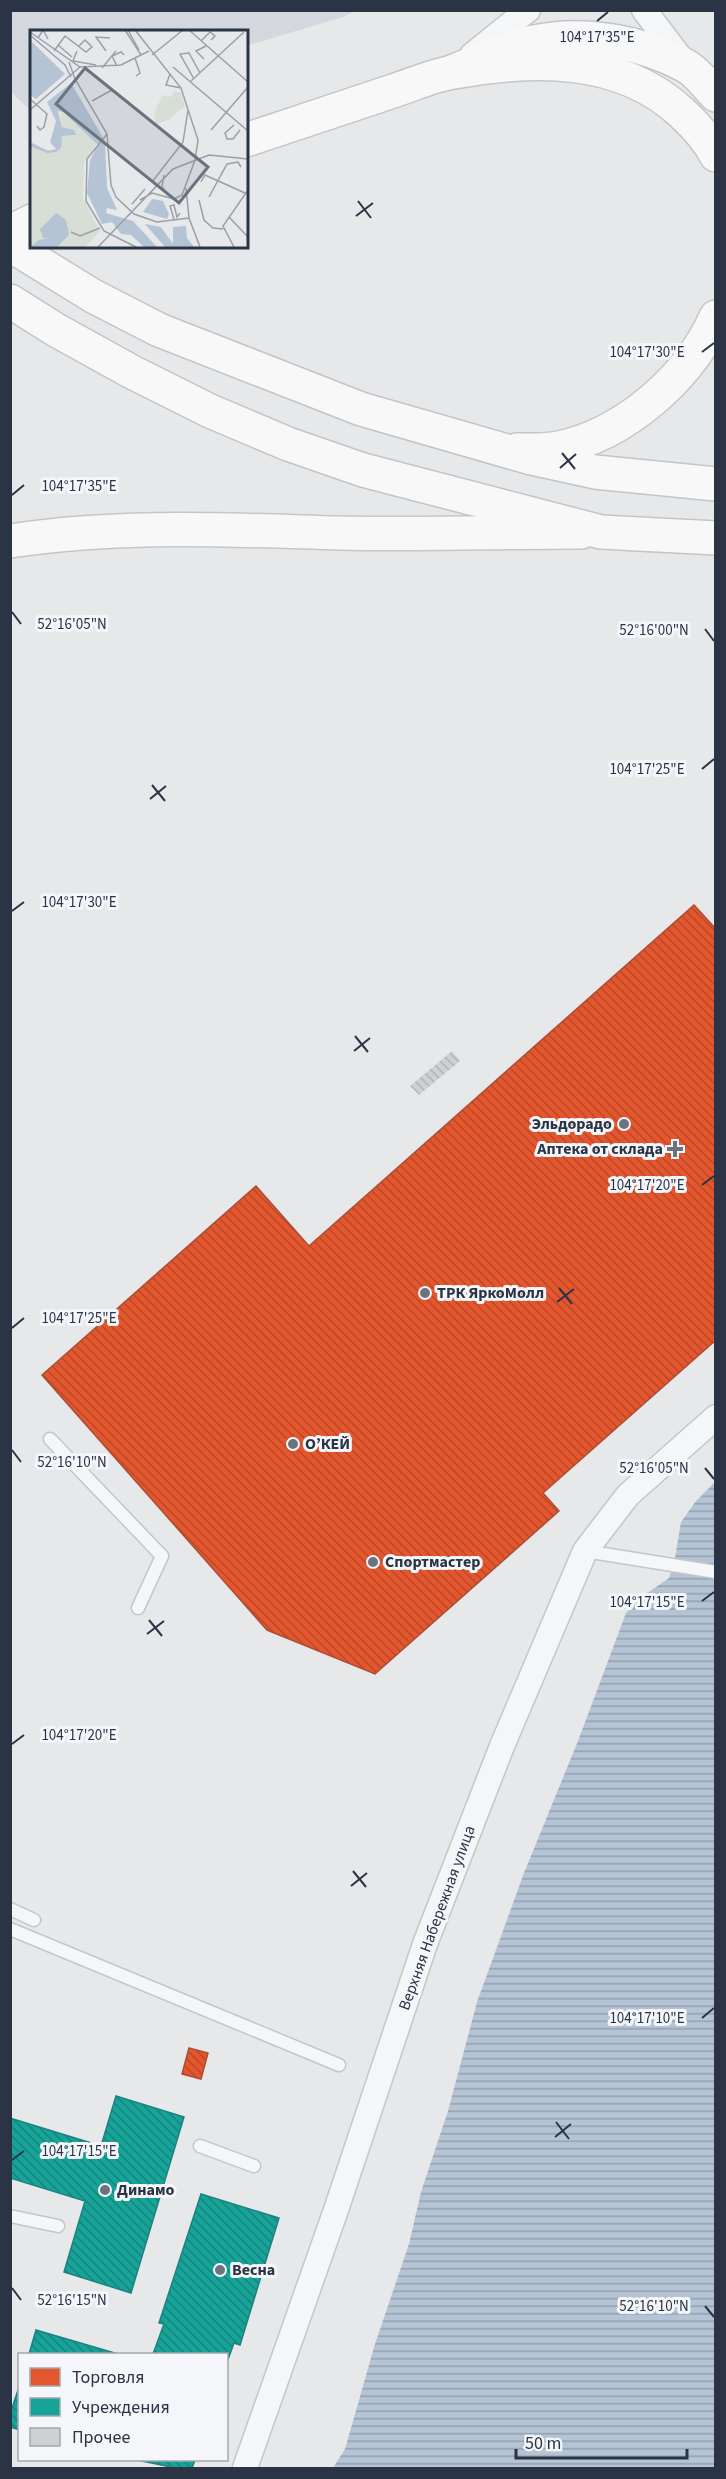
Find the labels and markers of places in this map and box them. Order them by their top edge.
place label: Эльдорадо [532,1113,612,1135]
marker: Эльдорадо [617,1117,631,1131]
place label: Аптека от склада [536,1138,663,1160]
marker: Аптека от склада [668,1142,682,1156]
place label: ТРК ЯркоМолл [437,1282,544,1304]
marker: ТРК ЯркоМолл [418,1286,432,1300]
place label: О’КЕЙ [305,1433,350,1455]
marker: О’КЕЙ [286,1437,300,1451]
place label: Спортмастер [385,1551,480,1573]
marker: Спортмастер [366,1555,380,1569]
place label: Динамо [117,2179,175,2201]
marker: Динамо [98,2183,112,2197]
place label: Весна [232,2259,275,2281]
marker: Весна [213,2263,227,2277]

